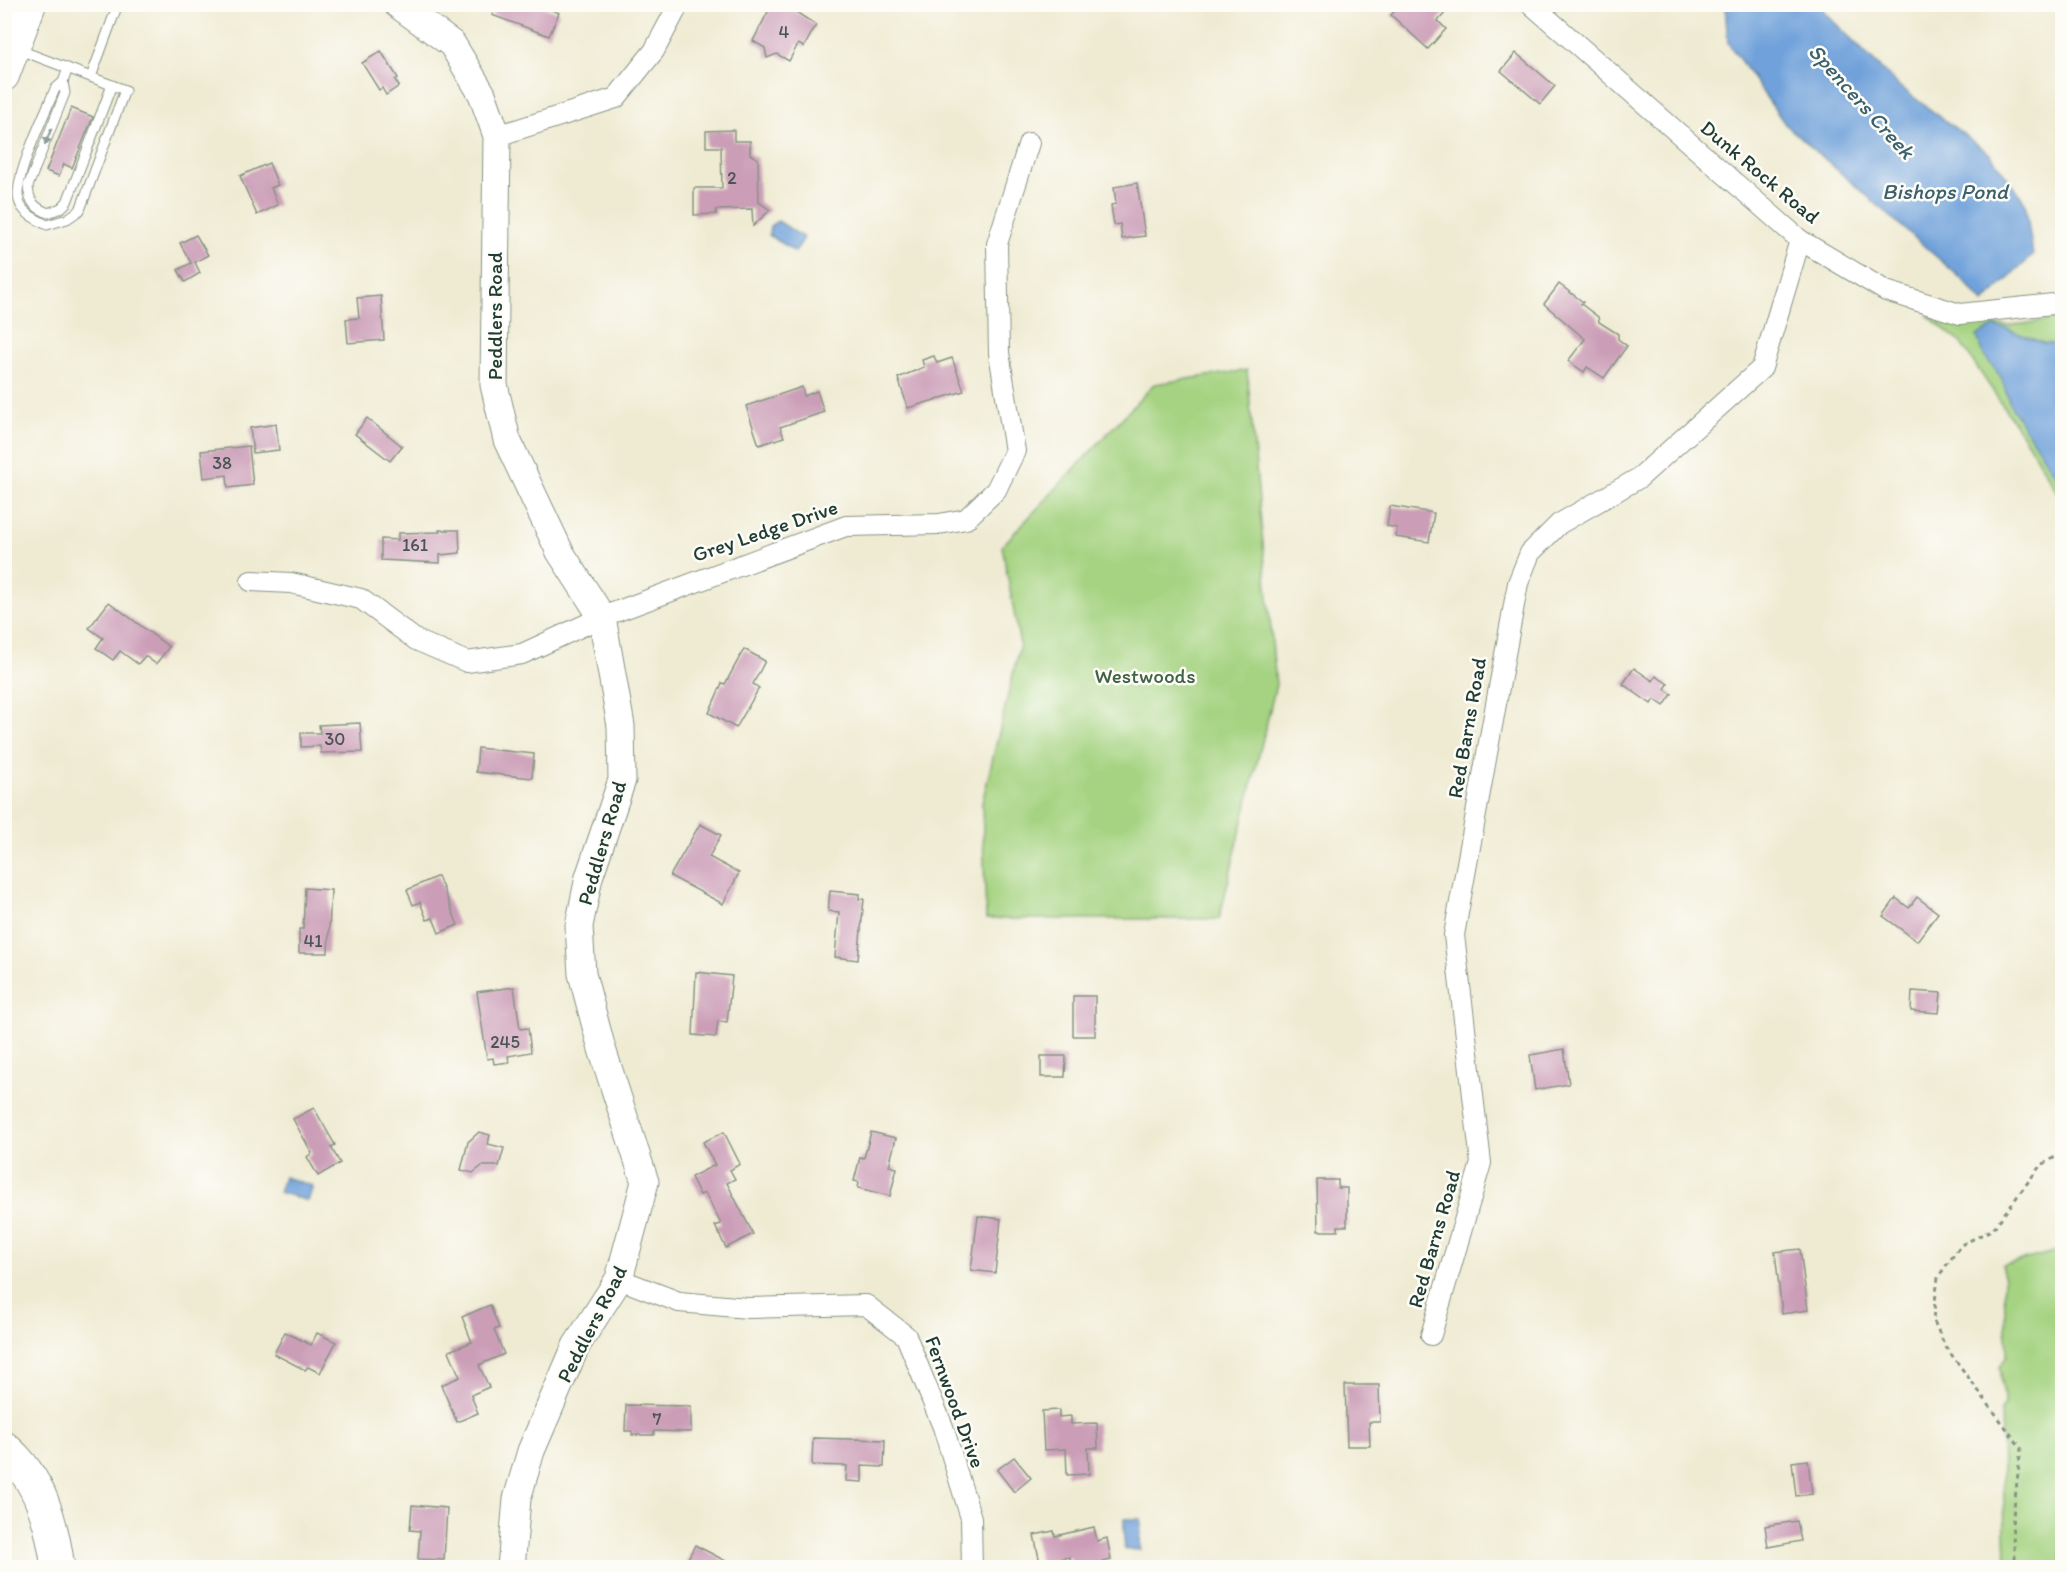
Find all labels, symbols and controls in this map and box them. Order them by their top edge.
house number: 4 [779,21,790,43]
water label: Spencers Creek [1803,38,1922,166]
street label: Dunk Rock Road [1696,115,1825,229]
one-way arrow [42,128,52,146]
house number: 2 [727,167,737,189]
water label: Bishops Pond [1882,178,2010,205]
street label: Peddlers Road [482,251,507,380]
house number: 38 [212,452,232,474]
street label: Grey Ledge Drive [689,494,841,567]
house number: 161 [402,534,428,556]
street label: Red Barns Road [1442,656,1491,800]
park label: Westwoods [1094,663,1196,688]
house number: 30 [325,728,345,750]
street label: Peddlers Road [572,777,631,908]
house number: 41 [303,930,323,952]
house number: 245 [490,1031,520,1053]
street label: Red Barns Road [1402,1167,1465,1311]
street label: Peddlers Road [551,1260,632,1387]
street label: Fernwood Drive [920,1332,991,1471]
house number: 7 [653,1408,662,1430]

